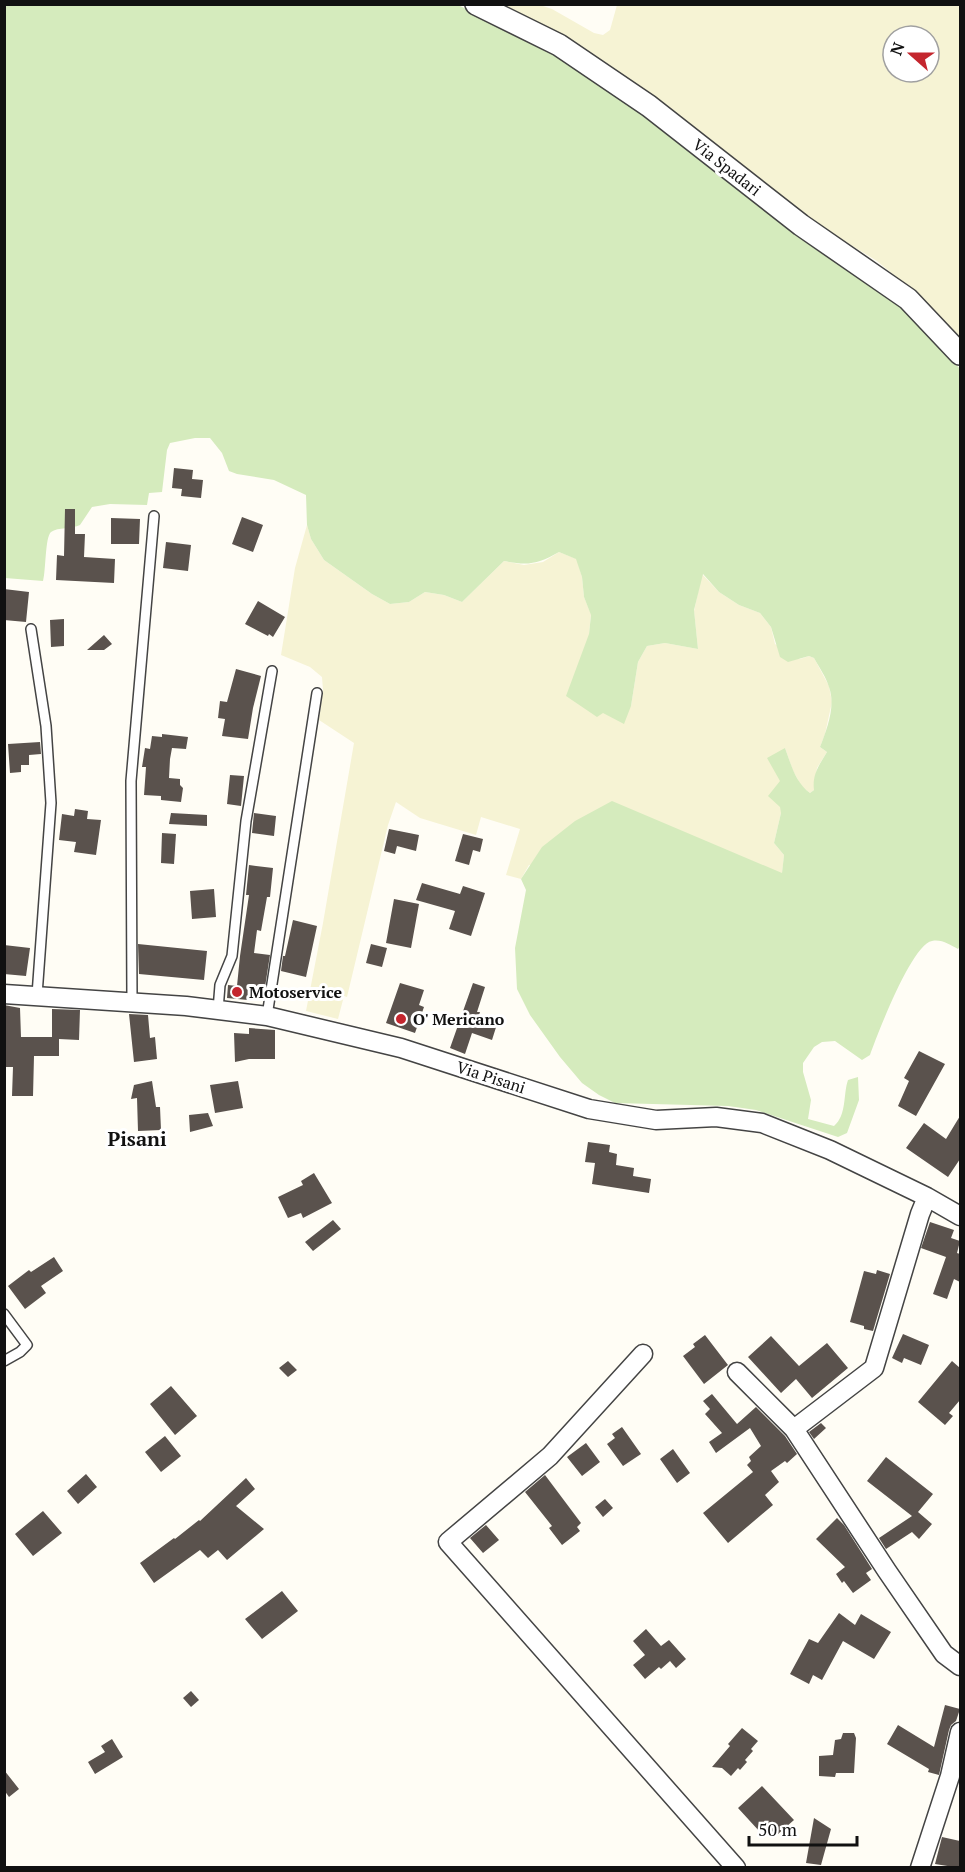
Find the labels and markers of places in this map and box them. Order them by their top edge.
place label: Motoservice [249,981,342,1003]
marker: Motoservice [230,985,244,999]
place label: O' Mericano [413,1008,505,1030]
marker: O' Mericano [394,1012,408,1026]

